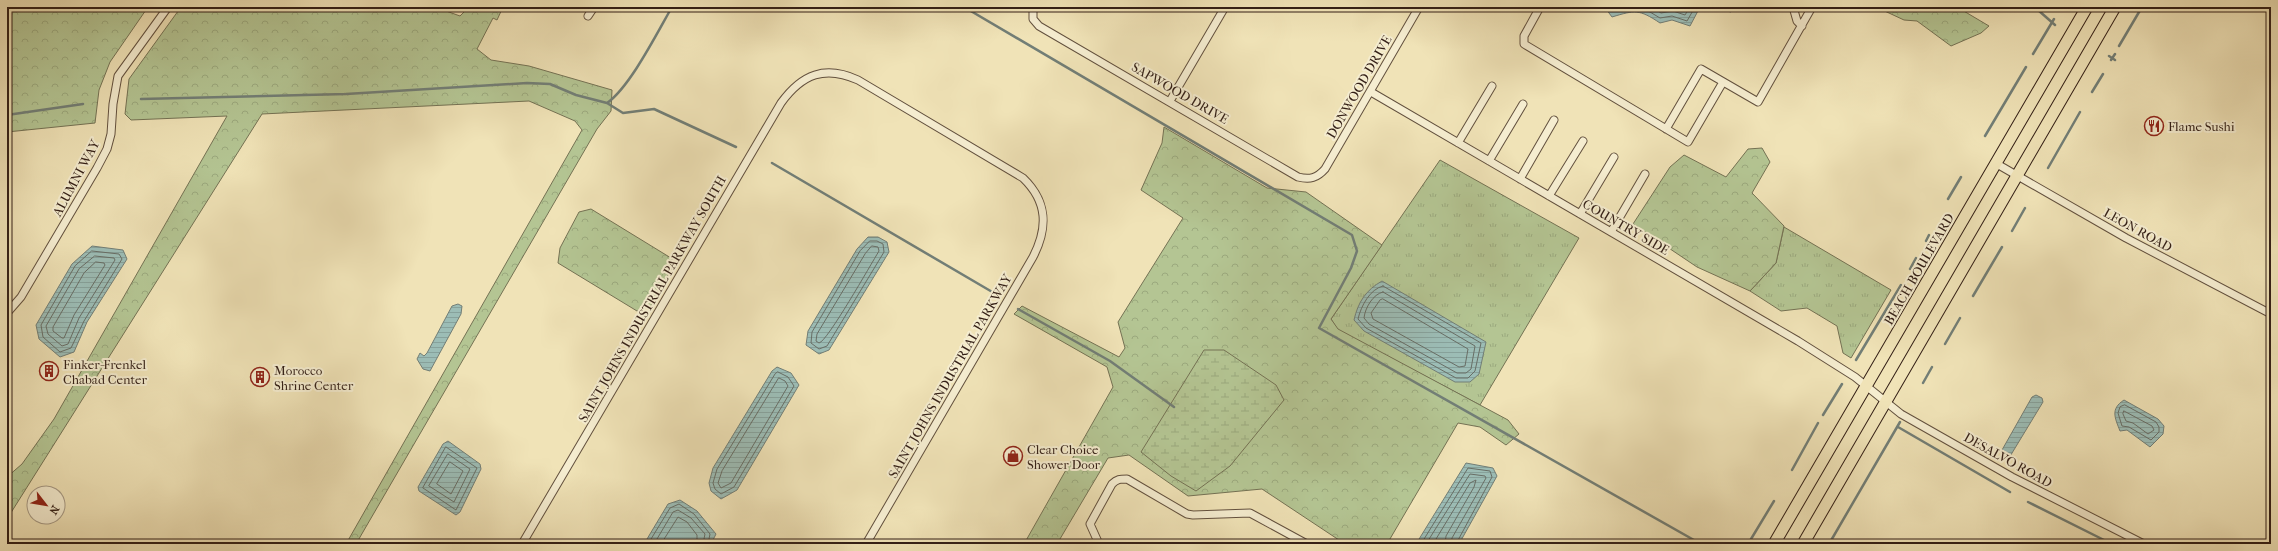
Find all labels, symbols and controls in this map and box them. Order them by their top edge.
street label: DONWOOD DRIVE [1323,33,1395,141]
street label: SAPWOOD DRIVE [1129,59,1231,127]
restaurant icon: Flame Sushi [2143,115,2165,137]
place label: Flame Sushi [2168,119,2235,134]
street label: ALUMNI WAY [49,136,103,220]
street label: SAINT JOHNS INDUSTRIAL PARKWAY SOUTH [575,173,729,425]
street label: COUNTRY SIDE [1580,196,1672,258]
street label: LEON ROAD [2101,205,2175,255]
street label: BEACH BOULEVARD [1881,211,1957,327]
street label: SAINT JOHNS INDUSTRIAL PARKWAY [885,270,1015,481]
place label: Finker-Frenkel Chabad Center [63,357,147,387]
building icon: Finker-Frenkel Chabad Center [38,360,60,382]
place label: Morocco Shrine Center [274,363,354,393]
building icon: Morocco Shrine Center [249,366,271,388]
street label: DESALVO ROAD [1961,430,2055,490]
place label: Clear Choice Shower Door [1027,442,1100,472]
shop icon: Clear Choice Shower Door [1002,445,1024,467]
north arrow [26,485,66,525]
text: N [46,503,62,517]

